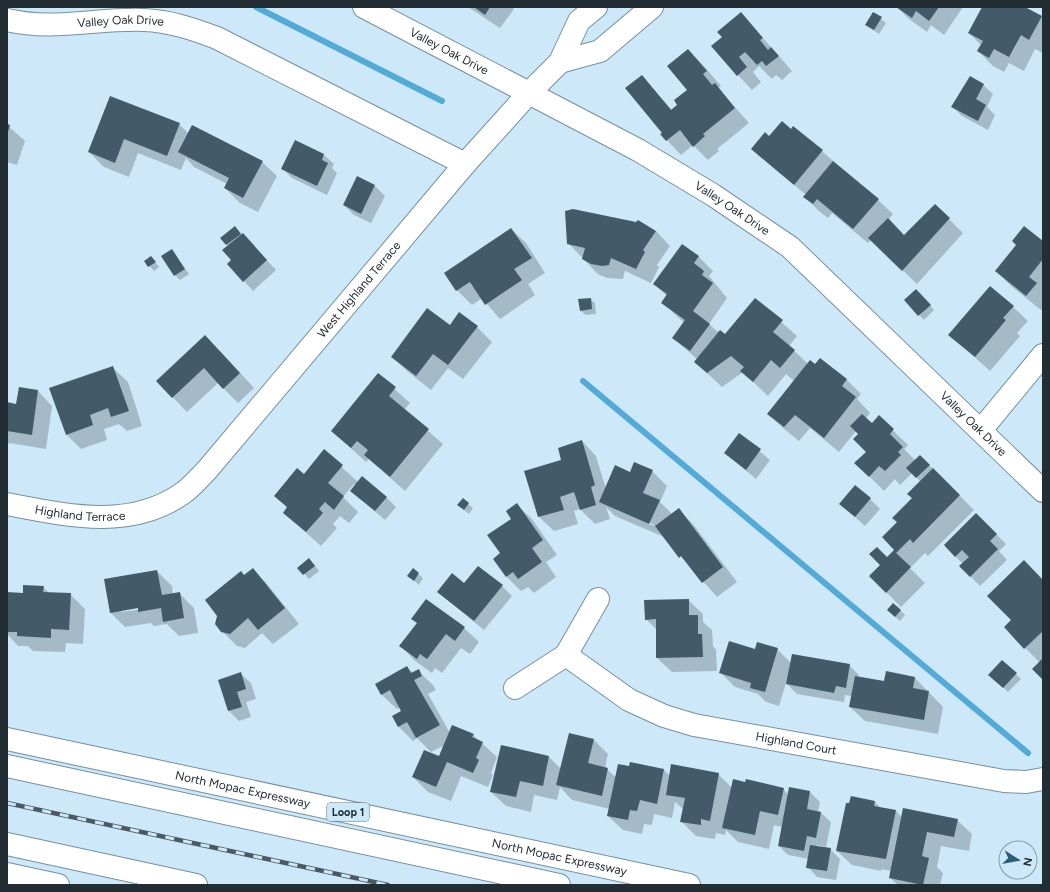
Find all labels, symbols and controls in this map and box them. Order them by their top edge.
street label: Valley Oak Drive [77,13,165,30]
street label: Valley Oak Drive [407,25,491,78]
street label: Valley Oak Drive [692,179,773,239]
street label: West Highland Terrace [314,238,404,341]
street label: Valley Oak Drive [937,388,1010,459]
street label: Highland Terrace [34,502,127,524]
street label: Highland Court [755,729,838,758]
street label: North Mopac Expressway [174,768,312,811]
road number: Loop 1 [327,803,369,821]
street label: North Mopac Expressway [491,836,629,879]
north arrow [998,840,1038,880]
text: N [1020,856,1035,867]

